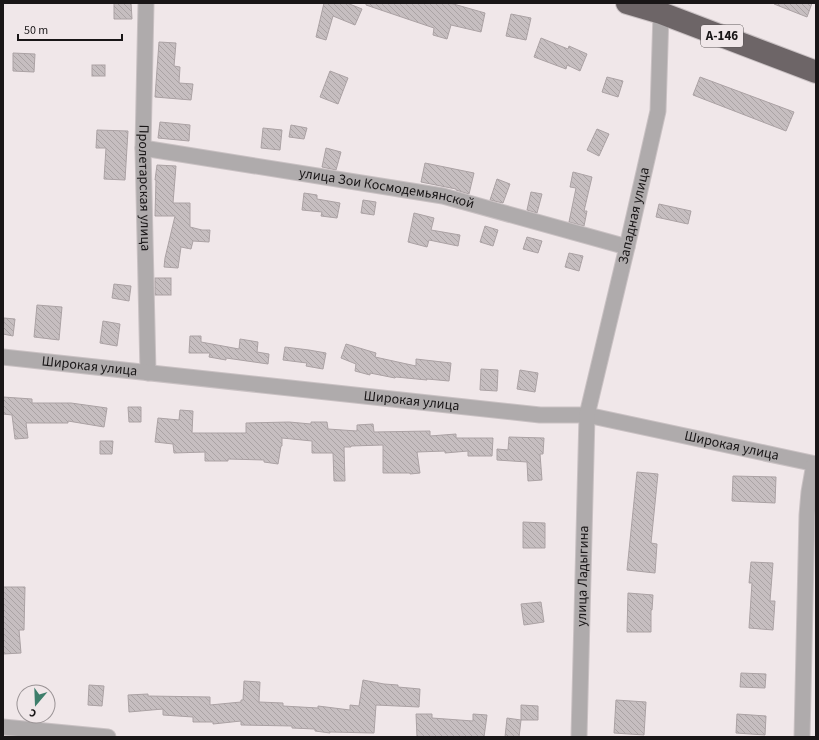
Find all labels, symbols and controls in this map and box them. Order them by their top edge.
scale bar [18,16,122,42]
text: 50 m [24,22,48,39]
road number: А-146 [701,25,743,47]
street label: Пролетарская улица [133,124,155,252]
street label: улица Зои Космодемьянской [298,163,477,214]
street label: Западная улица [613,165,655,266]
street label: Широкая улица [41,351,138,381]
street label: Широкая улица [363,386,461,416]
street label: Широкая улица [682,426,781,466]
street label: улица Ладыгина [572,525,594,627]
north arrow [16,684,56,724]
text: С [27,705,38,721]

